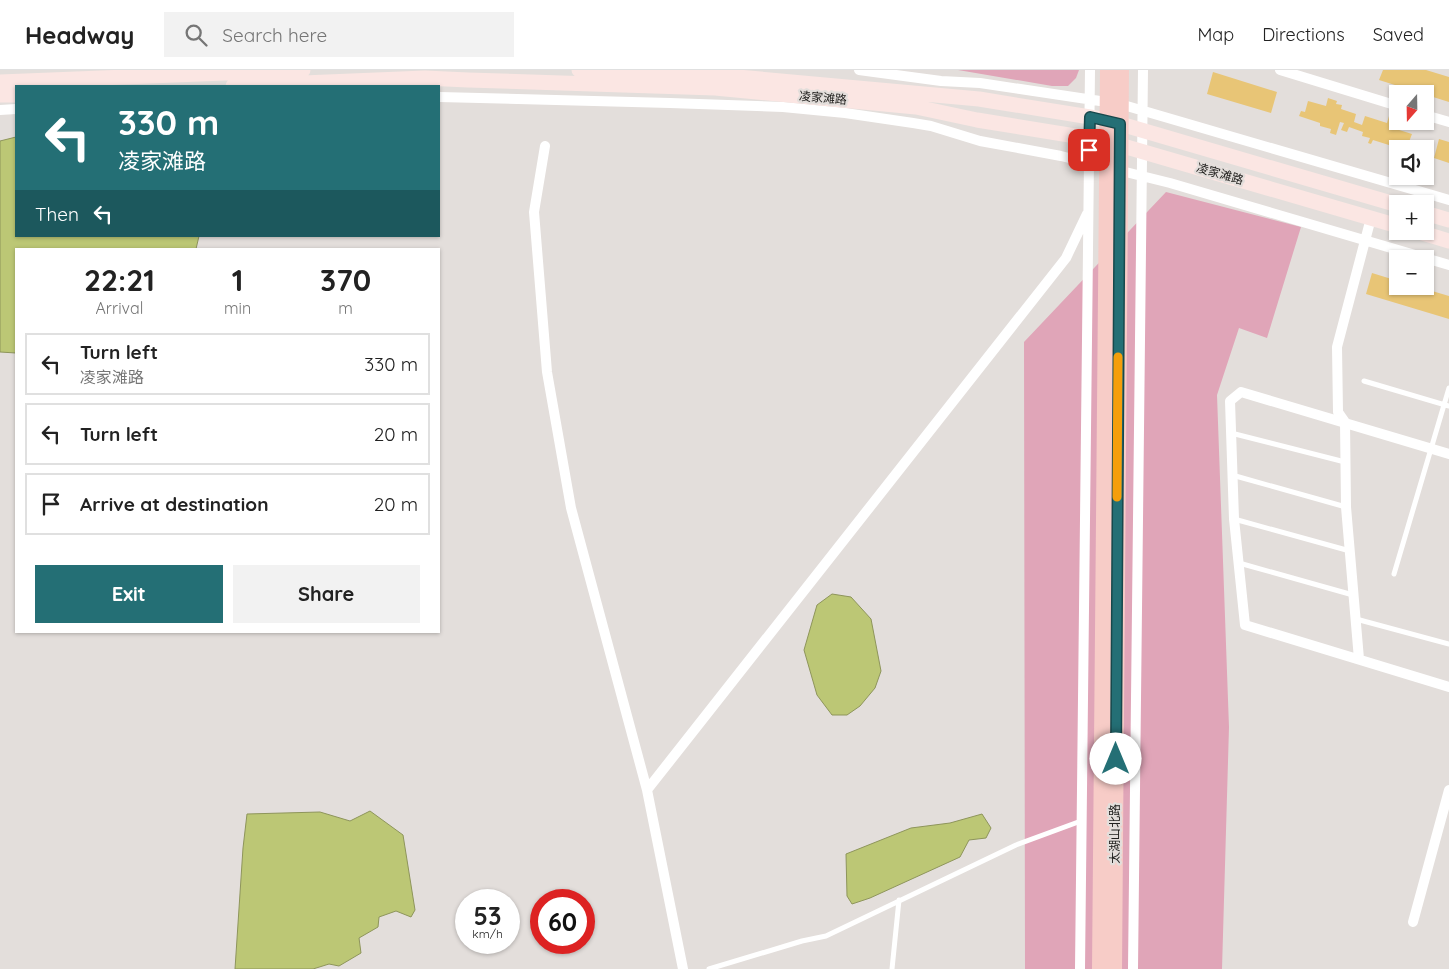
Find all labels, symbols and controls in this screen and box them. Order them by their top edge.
search box [164,12,514,57]
text: Headway [25,20,134,50]
icon: search [182,21,210,49]
text: Search here [222,23,327,47]
text: Map [1197,23,1234,46]
text: Directions [1262,23,1345,46]
text: Saved [1373,23,1424,46]
north arrow [1389,85,1434,130]
map controls [1389,85,1434,295]
street label: 凌家滩路 [798,88,848,107]
text: 330 m [118,100,219,144]
icon: left [35,105,100,170]
pin [1068,129,1110,171]
icon: arrive [1075,136,1103,164]
button: sound [1389,140,1434,185]
text: 凌家滩路 [118,147,206,175]
street label: 凌家滩路 [1195,160,1245,187]
button: + [1389,195,1434,240]
icon: left [89,200,117,228]
text: Then [35,202,79,226]
button: − [1389,250,1434,295]
text: 22:21 [84,261,155,299]
text: 1 [232,261,243,299]
text: 370 [320,261,371,299]
text: Arrival [95,298,143,318]
text: min [224,298,251,318]
text: m [338,298,353,318]
text: Turn left [80,340,158,364]
icon: left [37,350,65,378]
text: 330 m [364,352,418,376]
text: 凌家滩路 [80,367,144,387]
icon: left [37,420,65,448]
text: Turn left [80,422,158,446]
text: 20 m [374,422,418,446]
icon: arrive [37,490,65,518]
text: Arrive at destination [80,492,269,516]
text: 20 m [374,492,418,516]
button: Exit [35,565,223,623]
button: Share [233,565,420,623]
position arrow [1089,732,1141,784]
street label: 太湖山北路 [1107,804,1122,864]
speed limit sign: 60 [530,889,595,954]
text: 53 [474,900,501,931]
text: km/h [472,926,503,941]

